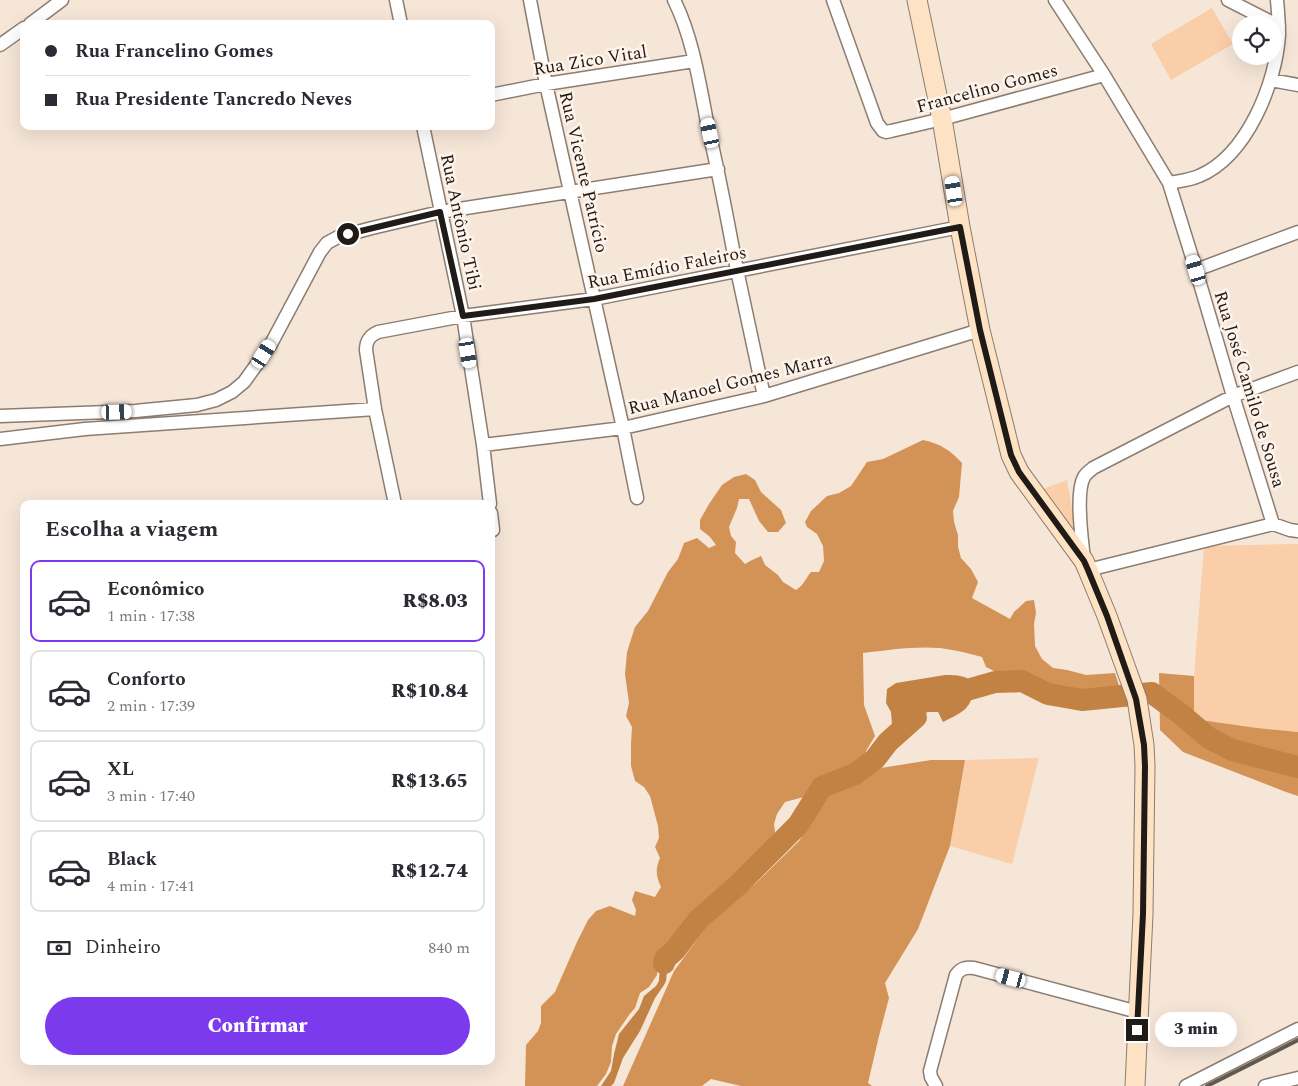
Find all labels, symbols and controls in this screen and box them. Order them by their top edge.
map controls [1232,15,1282,65]
button: locate [1232,15,1282,65]
text: Rua Francelino Gomes [75,37,274,66]
street label: Rua Zico Vital [531,38,649,83]
street label: Francelino Gomes [913,57,1061,120]
text: Rua Presidente Tancredo Neves [75,85,352,114]
street label: Rua Vicente Patrício [552,89,615,255]
car [699,117,720,149]
street label: Rua Antônio Tibi [433,151,488,293]
car [944,175,963,207]
route start [337,223,359,245]
street label: Rua Emídio Faleiros [585,239,749,296]
car [1184,253,1207,287]
street label: Rua José Camilo de Sousa [1207,287,1292,491]
car [249,337,278,371]
car [458,337,477,369]
street label: Rua Manoel Gomes Marra [625,345,835,422]
car [101,404,132,420]
text: Escolha a viagem [45,513,218,546]
text: Econômico [107,575,204,604]
icon: car [47,579,92,624]
text: R$8.03 [402,587,468,616]
text: 1 min · 17:38 [107,604,195,628]
text: Conforto [107,665,186,694]
icon: car [47,669,92,714]
text: R$10.84 [391,677,468,706]
text: 2 min · 17:39 [107,694,195,718]
text: XL [107,755,134,784]
icon: car [47,759,92,804]
text: R$13.65 [391,767,468,796]
text: 3 min · 17:40 [107,784,195,808]
text: Black [107,845,157,874]
icon: car [47,849,92,894]
text: R$12.74 [391,857,468,886]
text: 4 min · 17:41 [107,874,195,898]
text: Dinheiro [85,933,161,962]
icon: cash [45,934,73,962]
text: 840 m [428,936,470,960]
car [994,967,1027,989]
button: Confirmar [45,997,470,1055]
callout: 3 min [1154,1012,1237,1048]
text: 3 min [1174,1017,1218,1041]
route end [1126,1019,1148,1041]

